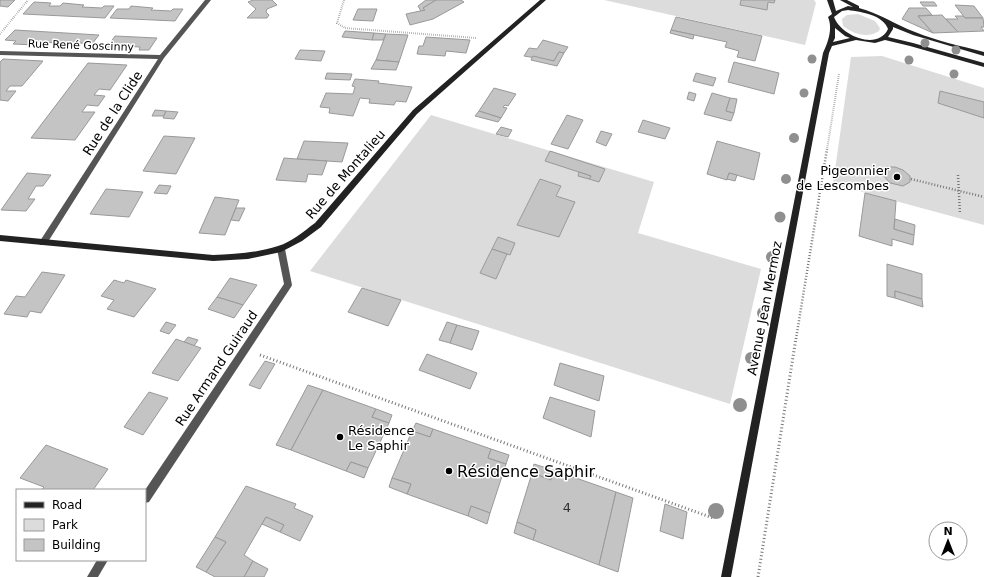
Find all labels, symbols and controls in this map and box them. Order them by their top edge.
street label: Rue René Goscinny [28,37,135,54]
street label: Rue de la Clide [80,68,145,158]
street label: Rue de Montalieu [303,127,388,222]
place label: Pigeonnier de Lescombes [796,163,890,193]
marker: Pigeonnier de Lescombes [892,172,902,182]
street label: Avenue Jean Mermoz [744,240,785,376]
street label: Rue Armand Guiraud [172,308,261,429]
place label: Résidence Le Saphir [348,423,414,453]
marker: Résidence Le Saphir [335,432,345,442]
place label: Résidence Saphir [457,462,596,481]
marker: Résidence Saphir [444,466,454,476]
legend [16,489,146,561]
text: Road [52,498,82,512]
house number: 4 [563,500,571,515]
text: Park [52,518,78,532]
north arrow [928,521,968,561]
text: N [943,525,953,538]
text: Building [52,538,101,552]

